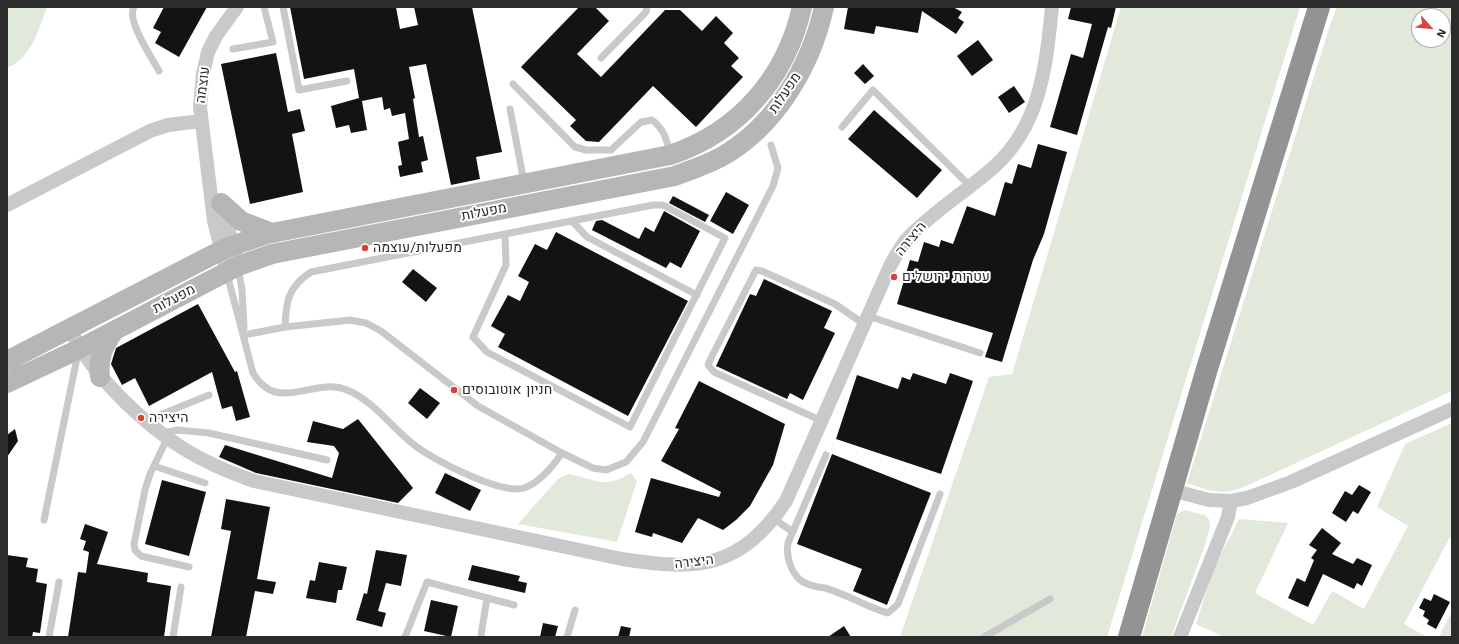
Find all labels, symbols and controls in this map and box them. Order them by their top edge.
north arrow [1411,8,1451,48]
text: N [1434,27,1449,40]
street label: עוצמה [192,66,214,104]
street label: מפעלות [765,69,805,117]
street label: מפעלות [460,199,508,225]
street label: היצירה [892,218,930,260]
place label: מפעלות/עוצמה [373,240,462,256]
marker: מפעלות/עוצמה [360,243,370,253]
place label: עטרות ירושלים [902,269,990,285]
marker: עטרות ירושלים [889,272,899,282]
street label: מפעלות [150,281,198,317]
place label: חניון אוטובוסים [462,382,552,398]
marker: חניון אוטובוסים [449,385,459,395]
place label: היצירה [149,410,188,426]
marker: היצירה [136,413,146,423]
street label: היצירה [673,551,715,573]

